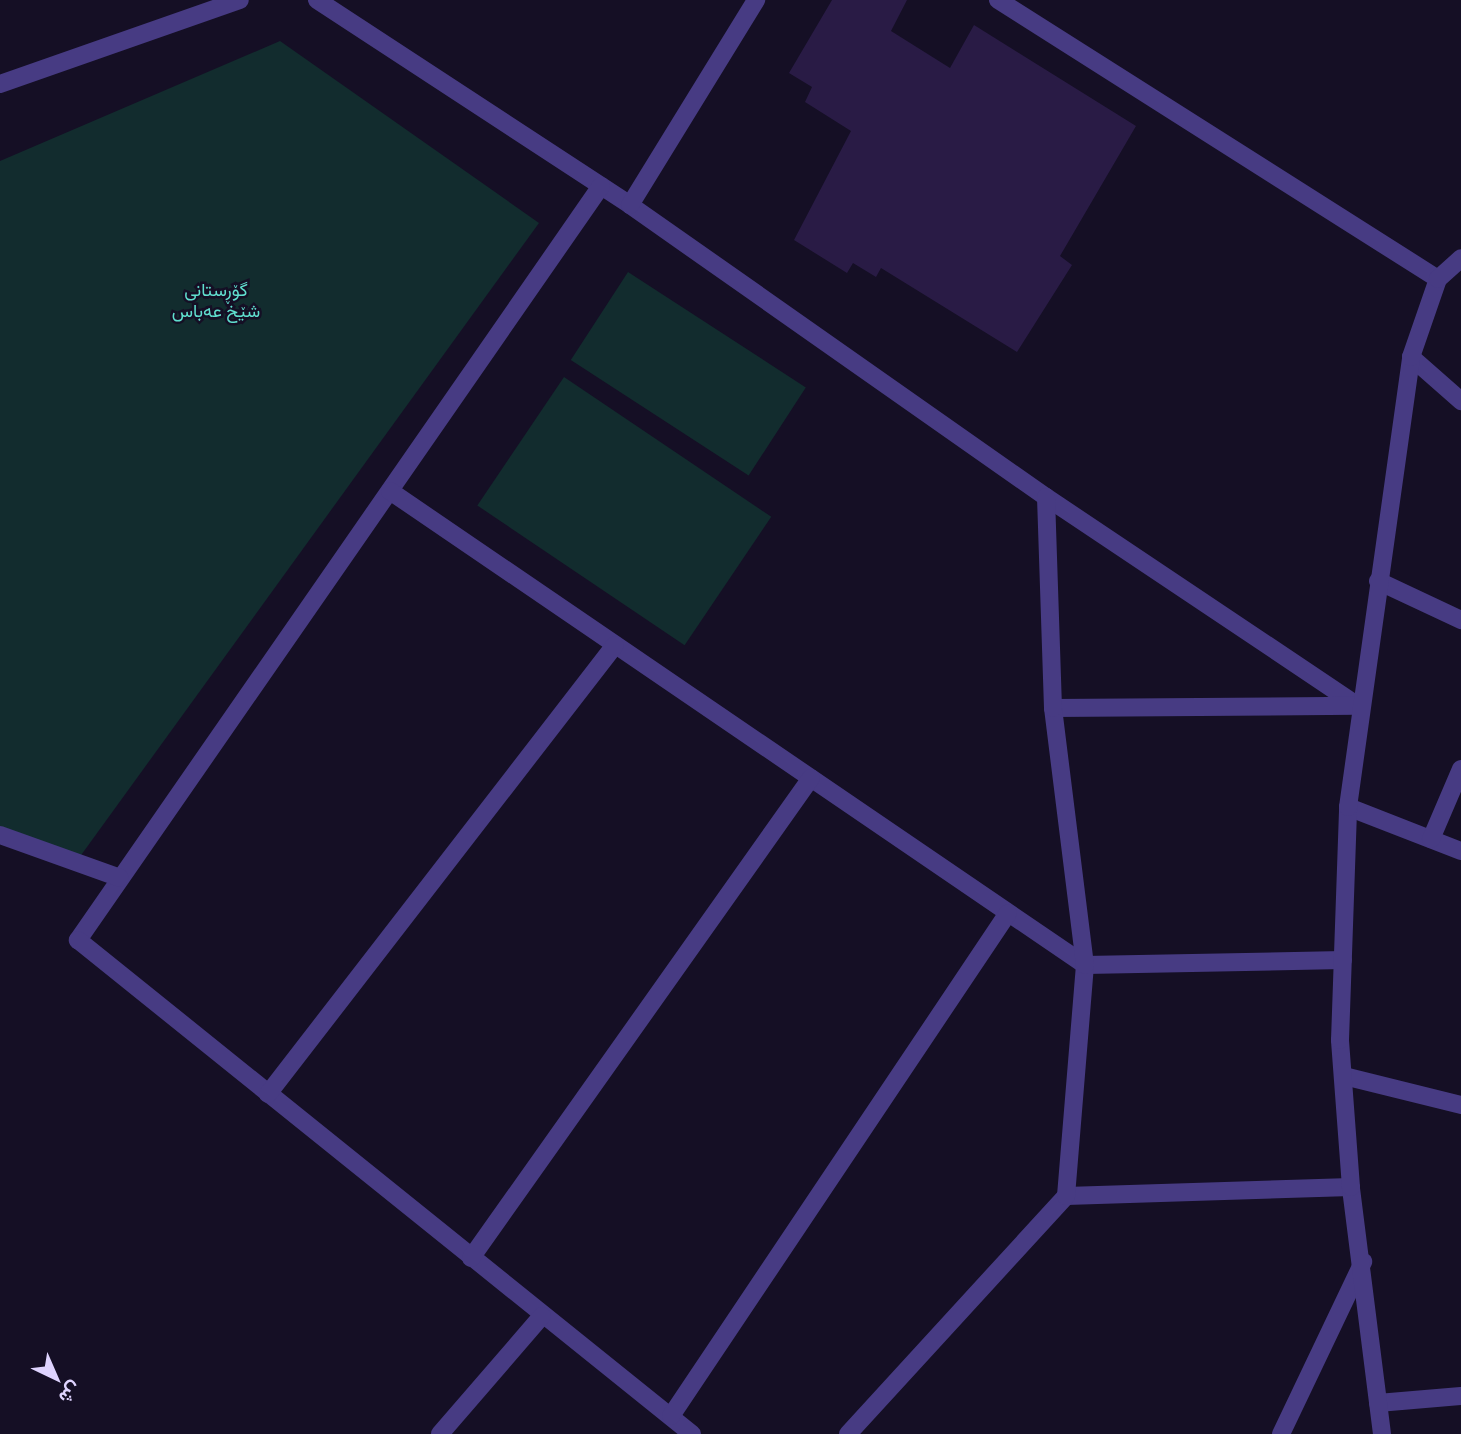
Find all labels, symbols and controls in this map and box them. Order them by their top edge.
park label: گۆڕستانی شێخ عەباس [172,280,260,322]
north arrow [21,1343,91,1413]
text: ش [55,1377,86,1409]

